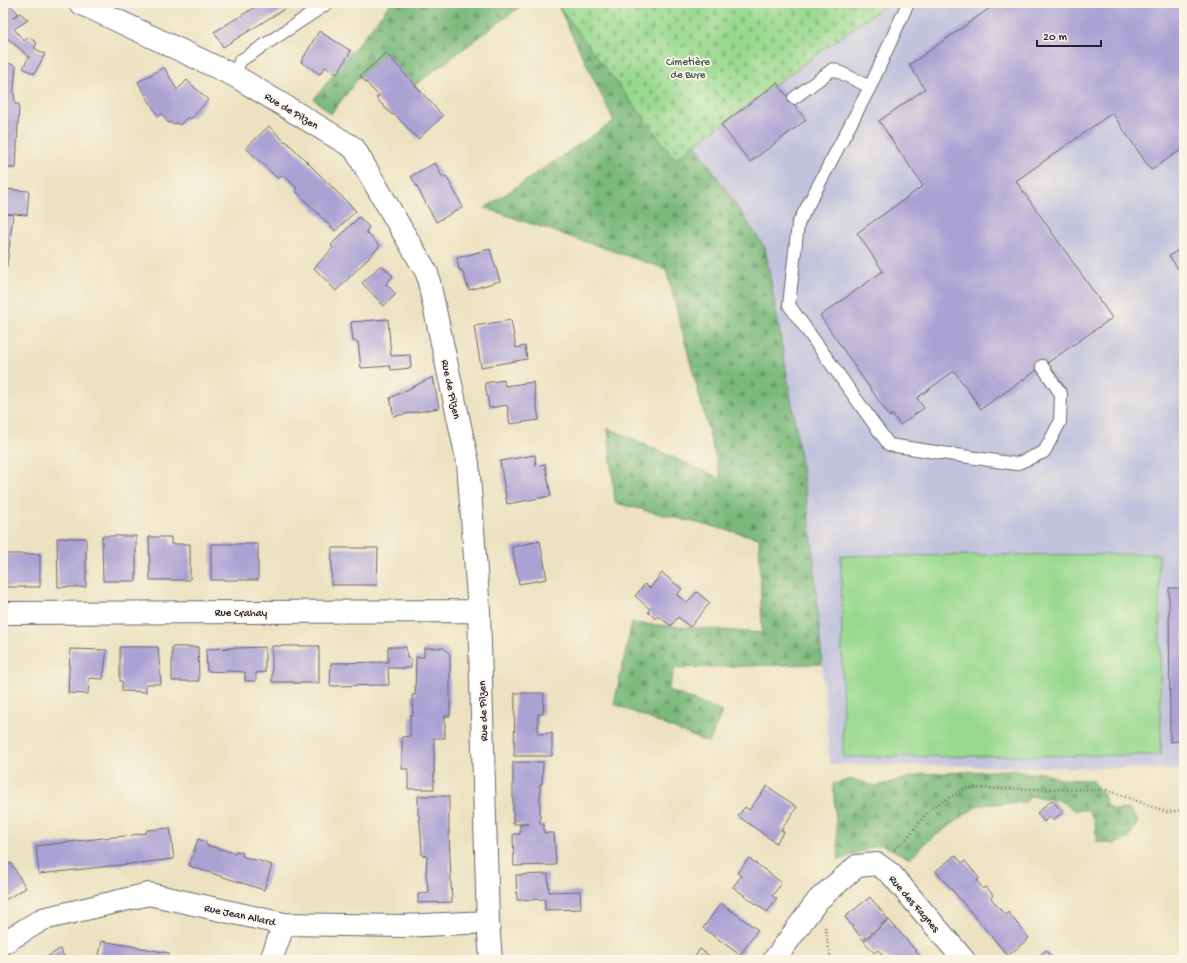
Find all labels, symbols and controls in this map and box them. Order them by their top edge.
scale bar [1037,22,1101,48]
text: 20 m [1043,31,1068,45]
park label: Cimetière de Bure [666,57,710,82]
street label: Rue de Pilzen [262,91,321,133]
street label: Rue de Pilzen [438,359,462,421]
street label: Rue Crahay [215,608,268,620]
street label: Rue de Pilzen [477,680,491,741]
street label: Rue des Fagnes [886,874,942,936]
street label: Rue Jean Allard [203,903,278,930]

